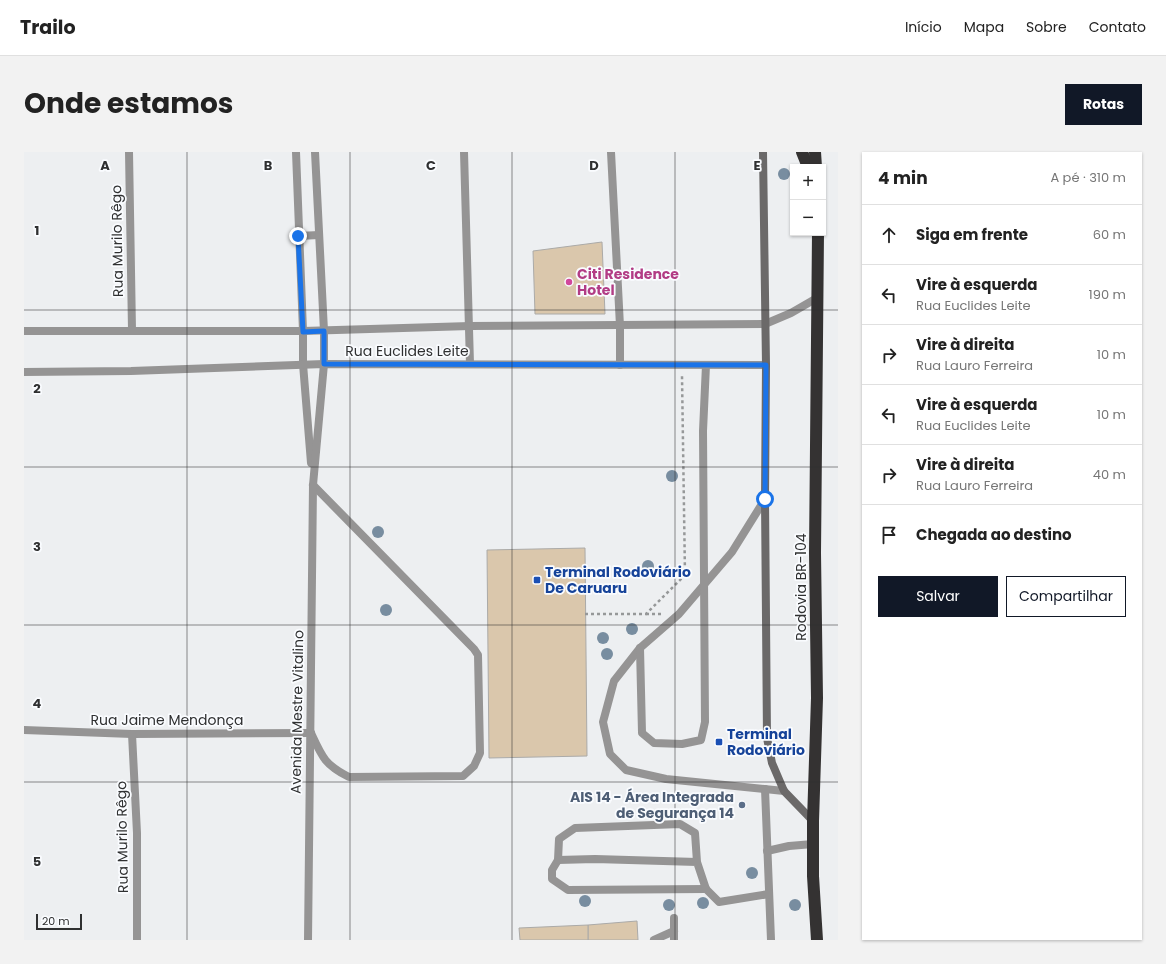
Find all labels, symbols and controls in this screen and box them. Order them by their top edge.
text: Trailo [20,14,76,41]
text: Início [905,17,942,37]
text: Mapa [964,17,1004,37]
text: Sobre [1026,17,1067,37]
text: Contato [1089,17,1146,37]
text: Onde estamos [24,84,233,123]
button: Rotas [1065,84,1142,125]
text: A [100,156,110,175]
text: B [264,156,273,175]
text: C [426,156,436,175]
text: D [589,156,599,175]
text: E [753,156,761,175]
map controls [790,164,826,236]
button: + [790,164,826,200]
text: 4 min [878,166,928,190]
text: A pé · 310 m [1050,168,1126,187]
street label: Rua Murilo Rêgo [106,185,128,297]
button: − [790,200,826,236]
text: 1 [35,221,39,240]
icon: ahead [878,224,900,246]
text: Siga em frente [916,224,1028,245]
text: 60 m [1093,225,1126,244]
route end [289,227,307,245]
place label: Citi Residence Hotel [577,264,679,300]
text: Vire à esquerda [916,274,1038,295]
marker: Citi Residence Hotel [564,277,574,287]
icon: left [878,284,900,306]
text: 190 m [1089,285,1126,304]
text: Rua Euclides Leite [916,296,1031,315]
text: Vire à direita [916,334,1015,355]
street label: Rua Euclides Leite [345,341,469,361]
icon: right [878,344,900,366]
text: 10 m [1097,345,1126,364]
text: Rua Lauro Ferreira [916,356,1033,375]
text: 2 [33,379,41,398]
text: Vire à esquerda [916,394,1038,415]
icon: left [878,404,900,426]
text: 10 m [1097,405,1126,424]
text: Rua Euclides Leite [916,416,1031,435]
text: Vire à direita [916,454,1015,475]
icon: right [878,464,900,486]
text: 40 m [1093,465,1126,484]
text: Rua Lauro Ferreira [916,476,1033,495]
route start [756,490,774,508]
icon: arrive [878,524,900,546]
text: Chegada ao destino [916,524,1072,545]
street label: Rodovia BR-104 [791,533,811,641]
text: 3 [33,537,41,556]
place label: Terminal Rodoviário De Caruaru [545,562,691,598]
marker: Terminal Rodoviário De Caruaru [532,575,542,585]
button: Salvar [878,576,998,617]
button: Compartilhar [1006,576,1126,617]
street label: Avenida Mestre Vitalino [286,630,308,794]
text: 4 [33,694,42,713]
street label: Rua Jaime Mendonça [91,710,243,730]
place label: Terminal Rodoviário [727,724,805,760]
marker: Terminal Rodoviário [714,737,724,747]
street label: Rua Murilo Rêgo [111,781,133,893]
place label: AIS 14 - Área Integrada de Segurança 14 [570,787,734,823]
marker: AIS 14 - Área Integrada de Segurança 14 [737,800,747,810]
text: 5 [33,852,41,871]
scale bar [36,912,82,931]
text: 20 m [42,913,70,929]

